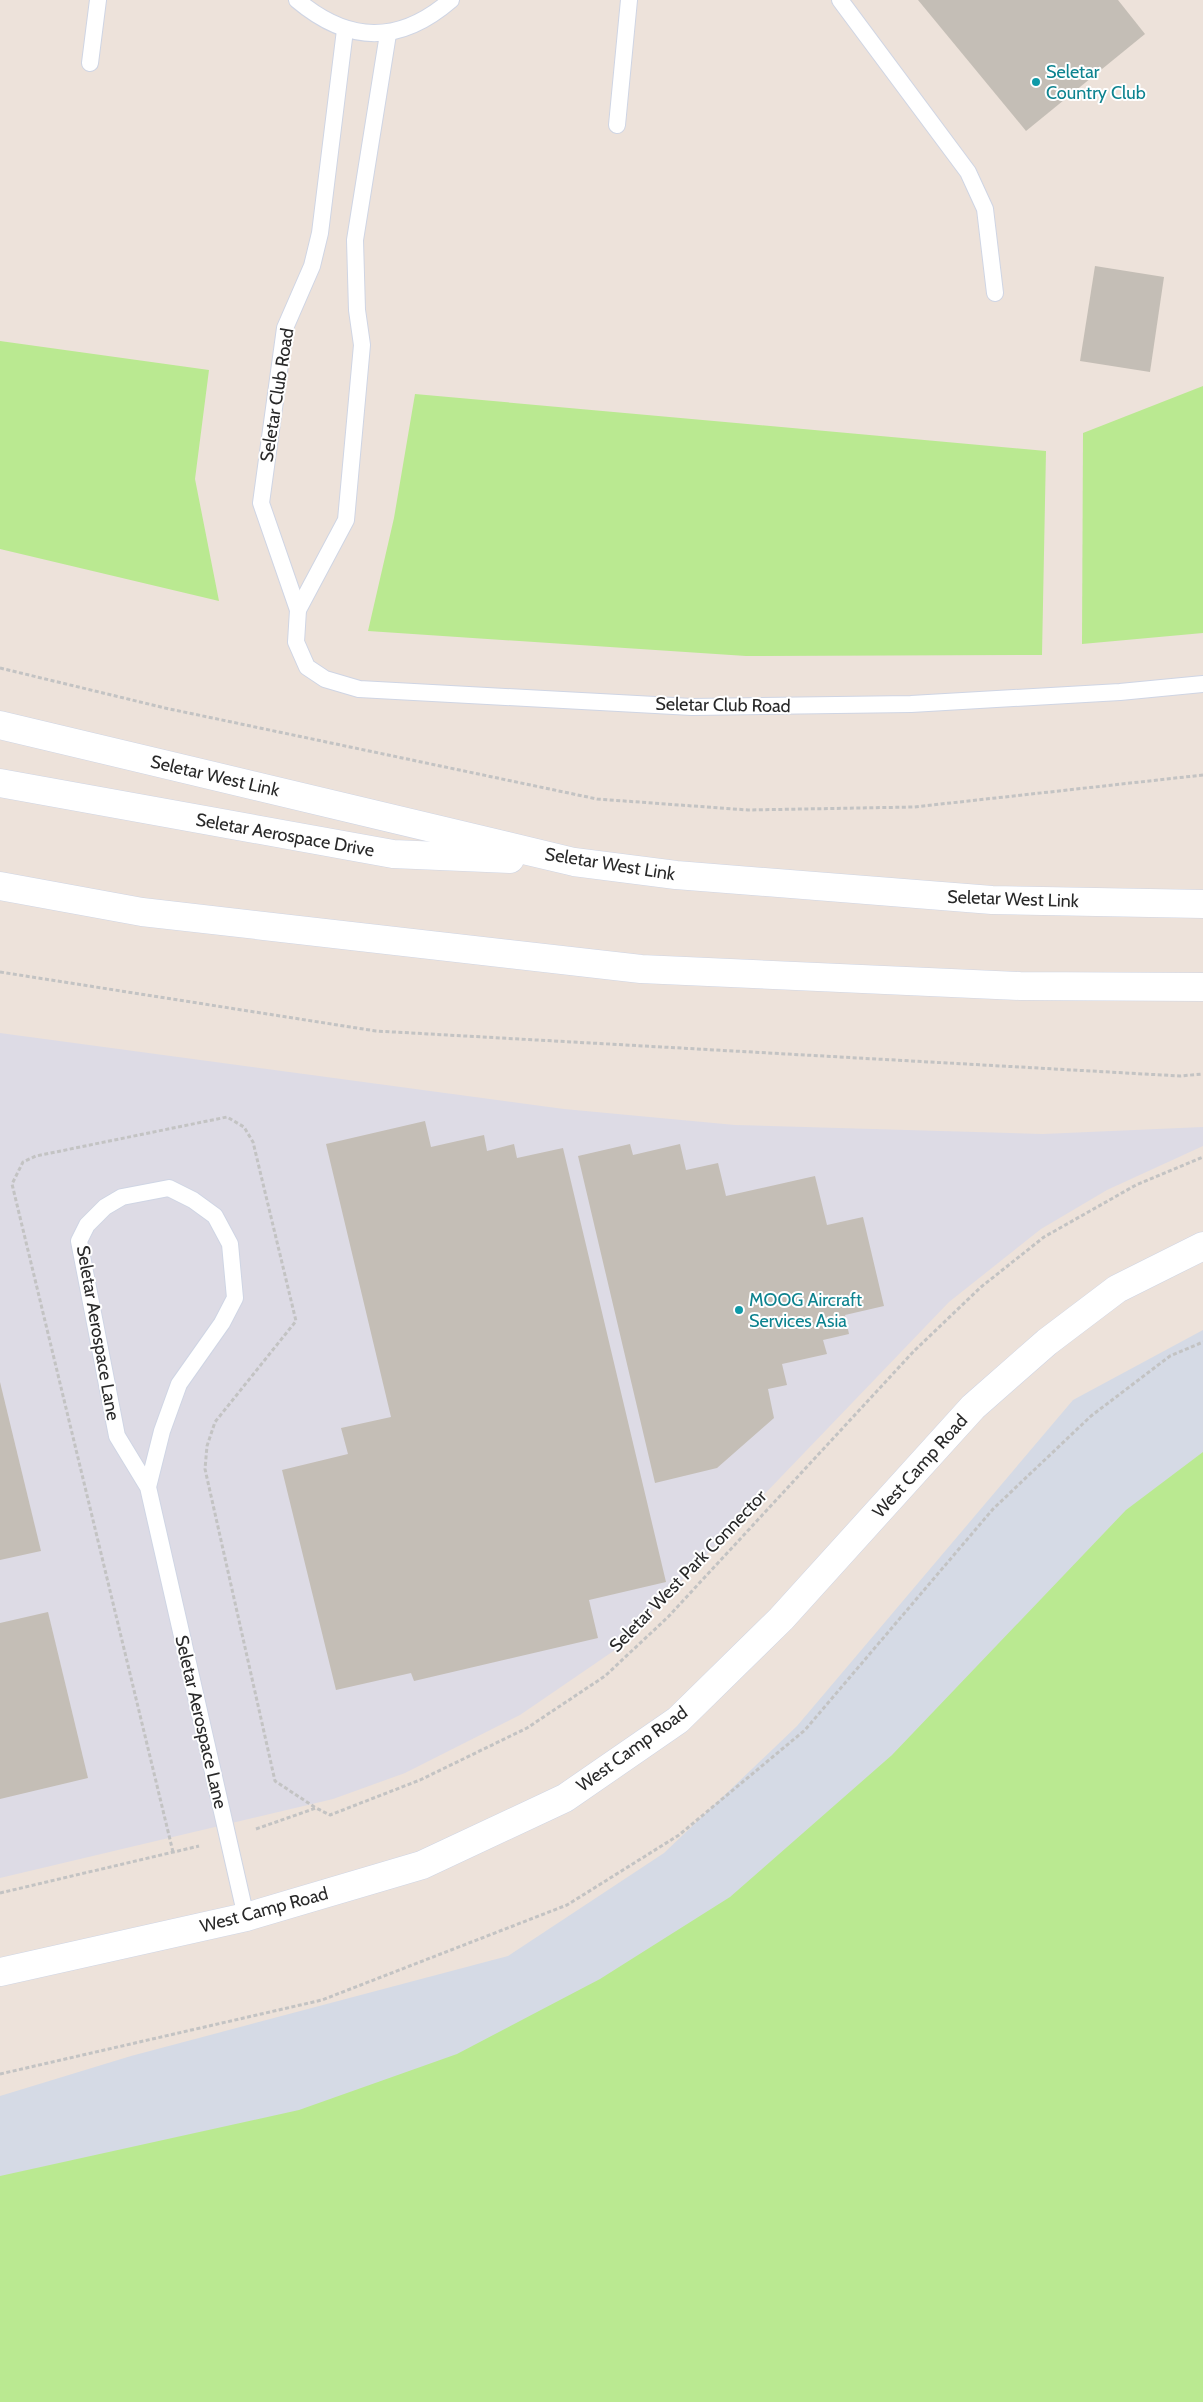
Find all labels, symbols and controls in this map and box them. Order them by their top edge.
place label: Seletar Country Club [1046,61,1146,104]
marker: Seletar Country Club [1030,76,1042,88]
street label: Seletar Club Road [256,326,298,464]
street label: Seletar Club Road [655,693,791,717]
street label: Seletar West Link [148,750,283,802]
street label: Seletar Aerospace Drive [194,808,376,862]
street label: Seletar West Link [543,843,678,885]
street label: Seletar West Link [947,886,1080,912]
street label: Seletar Aerospace Lane [72,1244,124,1422]
place label: MOOG Aircraft Services Asia [749,1289,862,1332]
marker: MOOG Aircraft Services Asia [733,1304,745,1316]
street label: West Camp Road [868,1410,972,1522]
street label: Seletar West Park Connector [605,1485,771,1657]
street label: Seletar Aerospace Lane [170,1633,232,1811]
street label: West Camp Road [572,1701,692,1797]
street label: West Camp Road [198,1882,330,1938]

